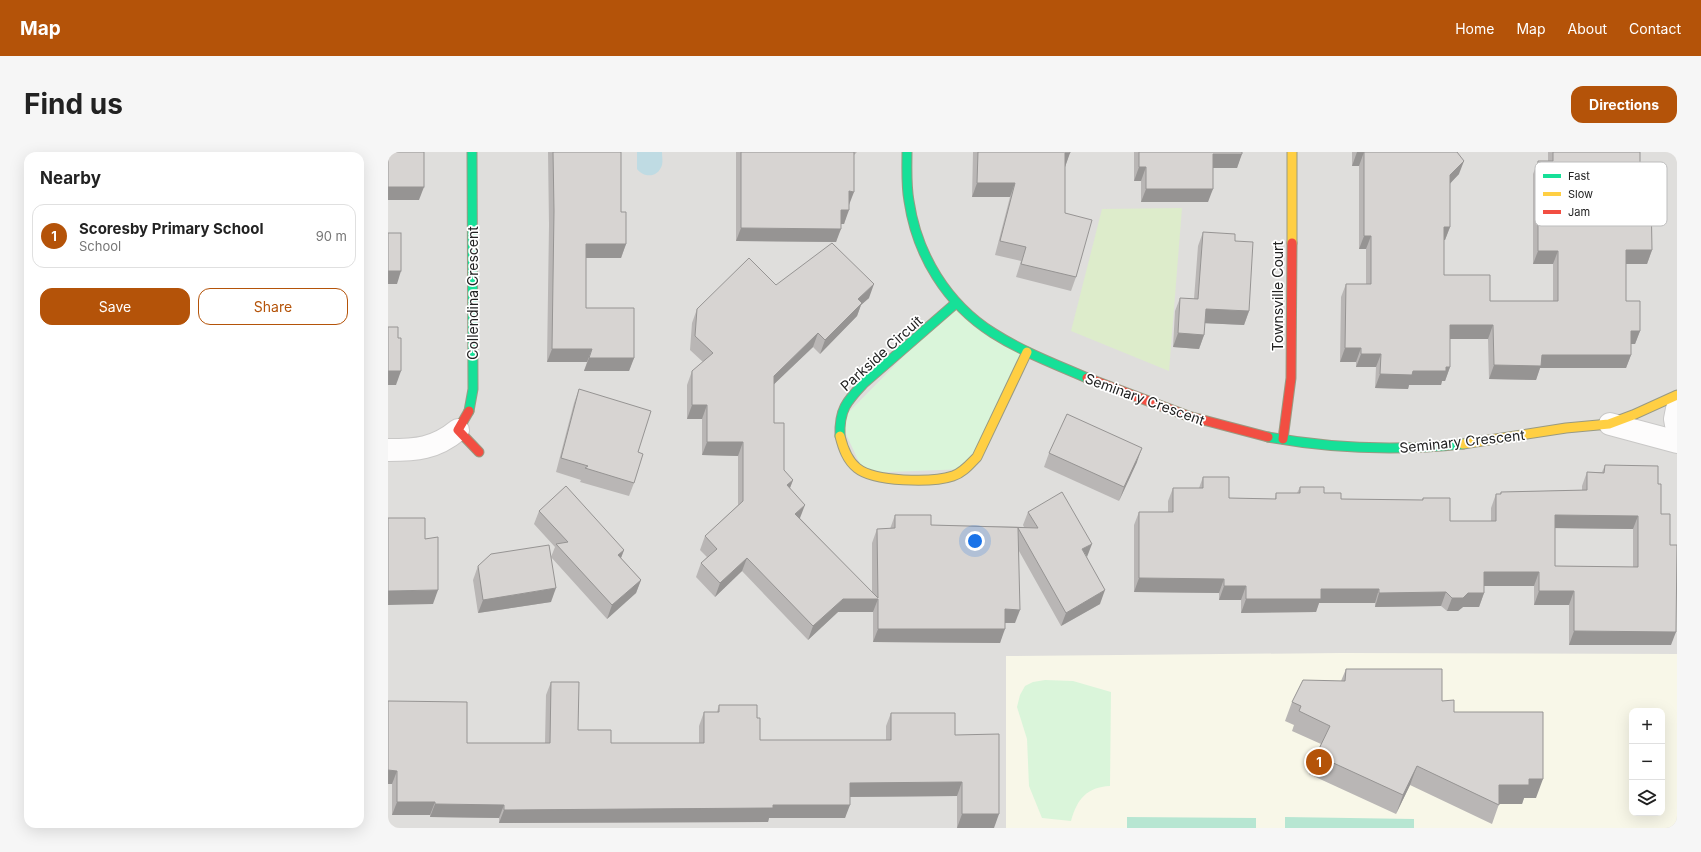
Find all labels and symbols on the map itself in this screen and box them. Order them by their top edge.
legend [1535,162,1667,226]
text: Fast [1568,169,1590,183]
text: Slow [1568,187,1593,201]
text: Jam [1568,205,1590,219]
street label: Collendina Crescent [464,226,481,360]
street label: Townsville Court [1269,240,1286,351]
street label: Parkside Circuit [837,312,926,394]
street label: Seminary Crescent [1083,369,1208,429]
street label: Seminary Crescent [1398,426,1526,456]
your location [965,531,985,551]
pin: 1 [1306,747,1332,777]

